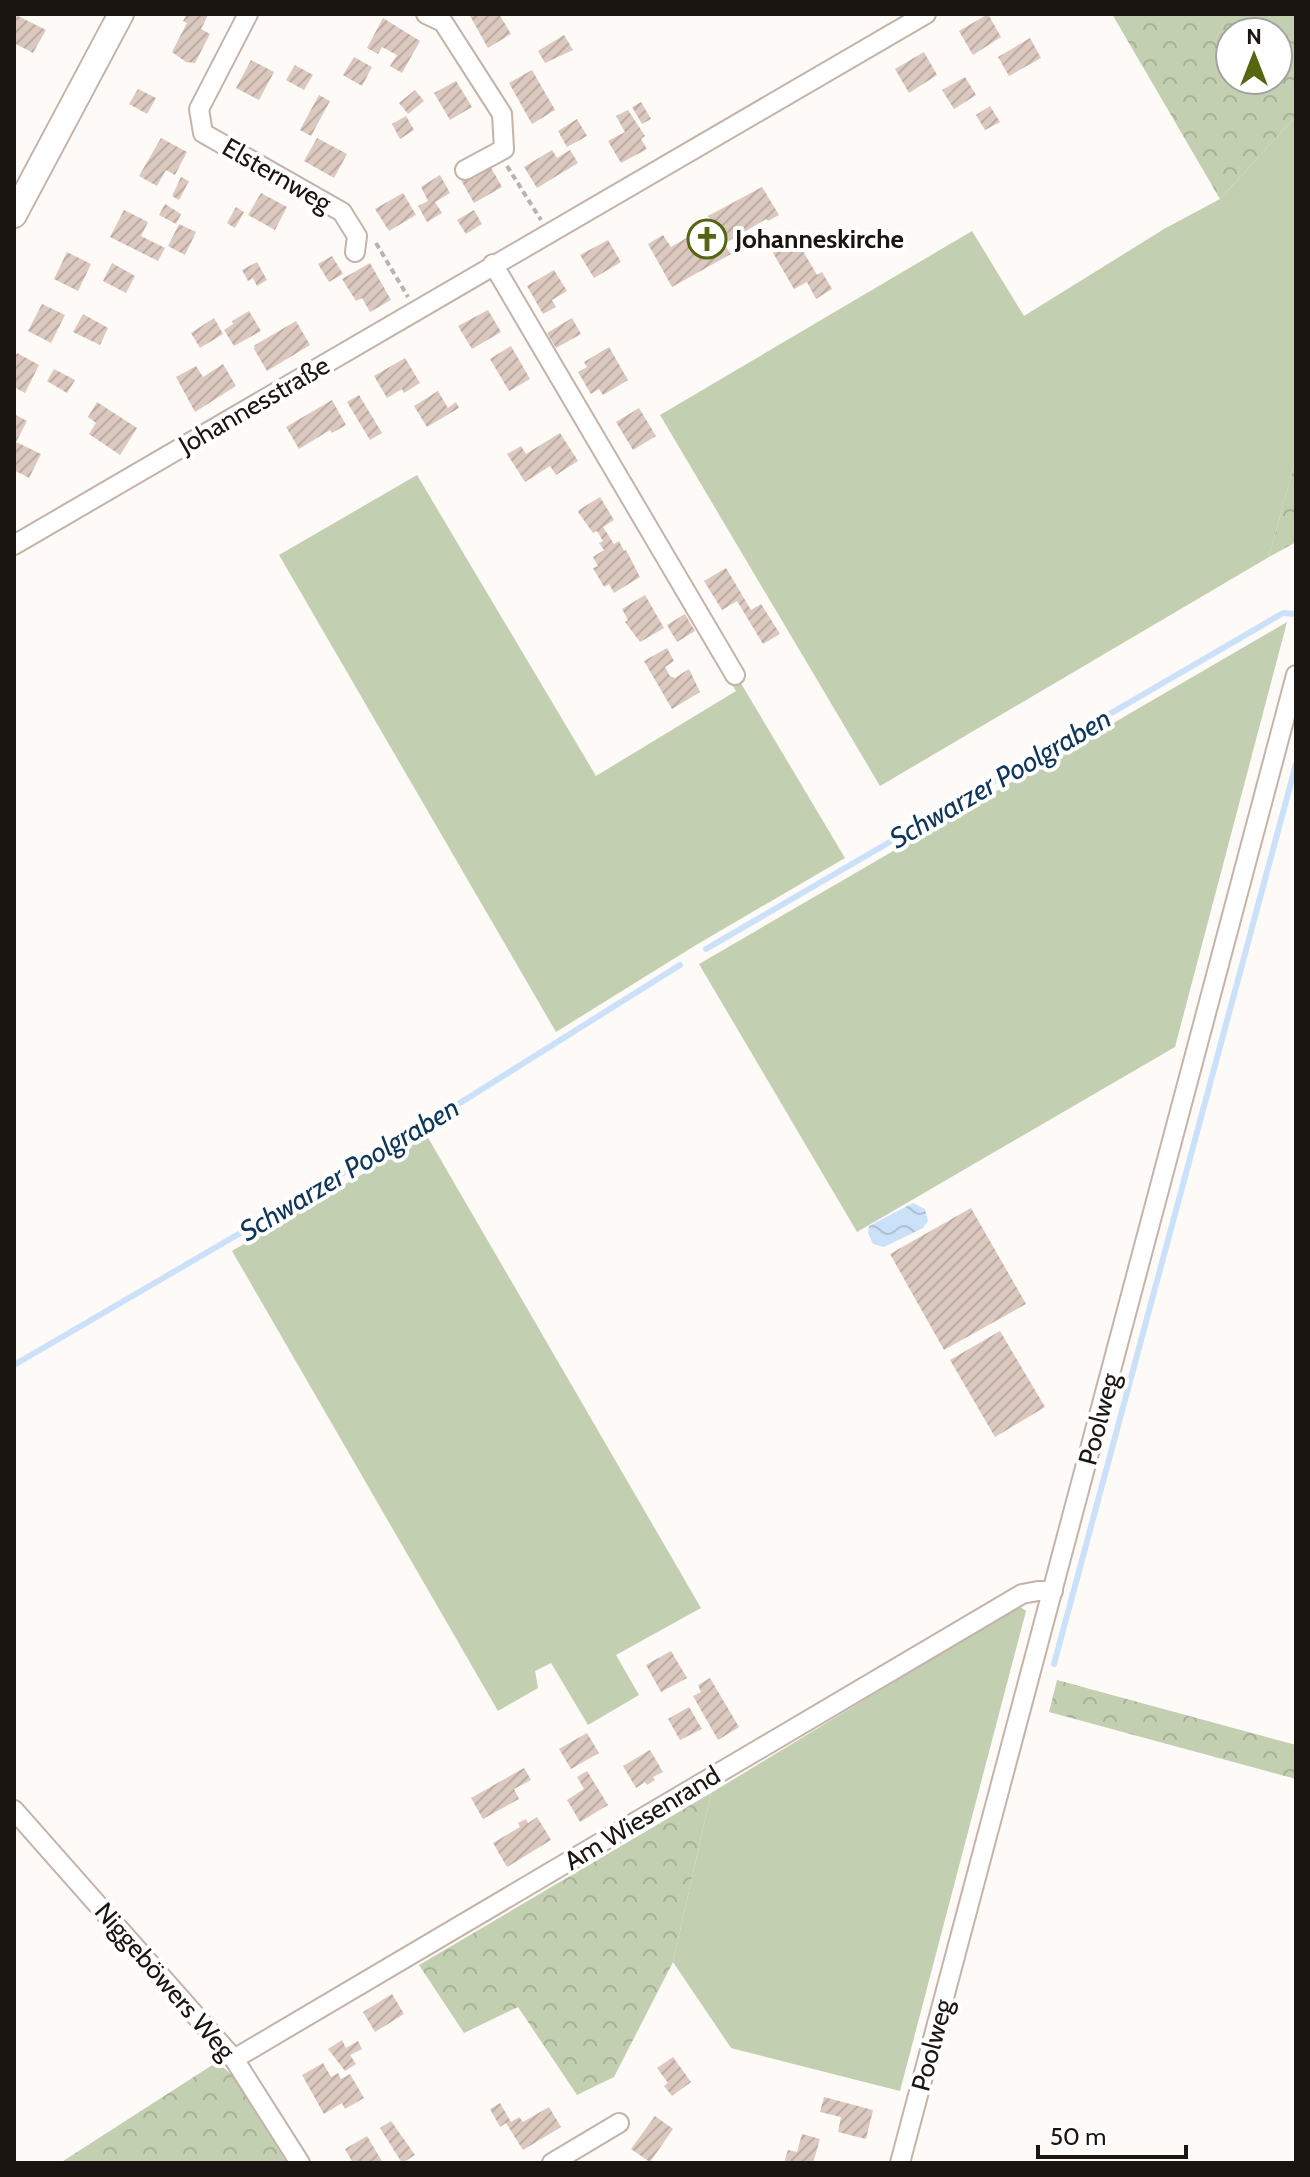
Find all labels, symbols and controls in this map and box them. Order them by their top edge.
north arrow [1214,16,1294,96]
text: N [1246,23,1262,50]
street label: Elsternweg [217,131,338,220]
church icon: Johanneskirche [686,218,728,260]
place label: Johanneskirche [734,223,904,255]
street label: Johannesstraße [172,349,335,461]
water label: Schwarzer Poolgraben [883,701,1117,855]
water label: Schwarzer Poolgraben [233,1090,465,1248]
street label: Poolweg [1071,1368,1127,1469]
street label: Am Wiesenrand [558,1759,726,1877]
street label: Niggeböwers Weg [88,1896,243,2067]
street label: Poolweg [904,1994,960,2095]
scale bar [1038,2109,1186,2159]
text: 50 m [1050,2122,1106,2151]

